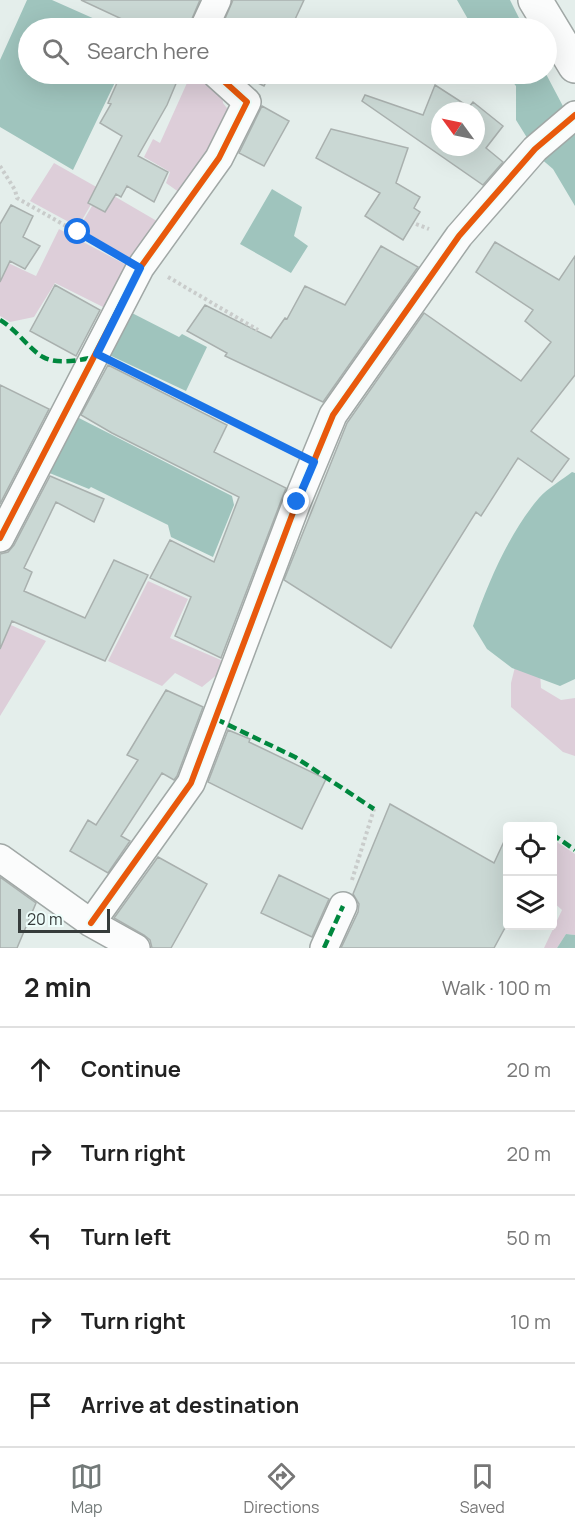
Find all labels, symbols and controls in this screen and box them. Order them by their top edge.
search box [18,18,557,84]
icon: search [39,35,72,68]
text: Search here [87,36,209,66]
north arrow [431,102,485,156]
route start [64,218,90,244]
route end [283,488,309,514]
map controls [503,822,557,930]
button: locate [503,822,557,876]
button: layers [503,876,557,930]
scale bar [18,906,110,934]
text: 20 m [27,908,63,930]
text: 2 min [24,969,92,1005]
text: Walk · 100 m [442,974,551,1001]
icon: ahead [24,1053,57,1086]
text: Continue [81,1054,181,1084]
text: 20 m [506,1056,551,1083]
icon: right [24,1137,57,1170]
text: Turn right [81,1138,186,1168]
text: 20 m [506,1140,551,1167]
icon: left [24,1221,57,1254]
text: Turn left [81,1222,171,1252]
text: 50 m [506,1224,551,1251]
icon: right [24,1305,57,1338]
text: Turn right [81,1306,186,1336]
text: 10 m [510,1308,551,1335]
icon: arrive [24,1389,57,1422]
text: Arrive at destination [81,1390,299,1420]
tab: Map [70,1460,103,1518]
tab: Directions [244,1460,319,1518]
tab: Saved [460,1460,505,1518]

